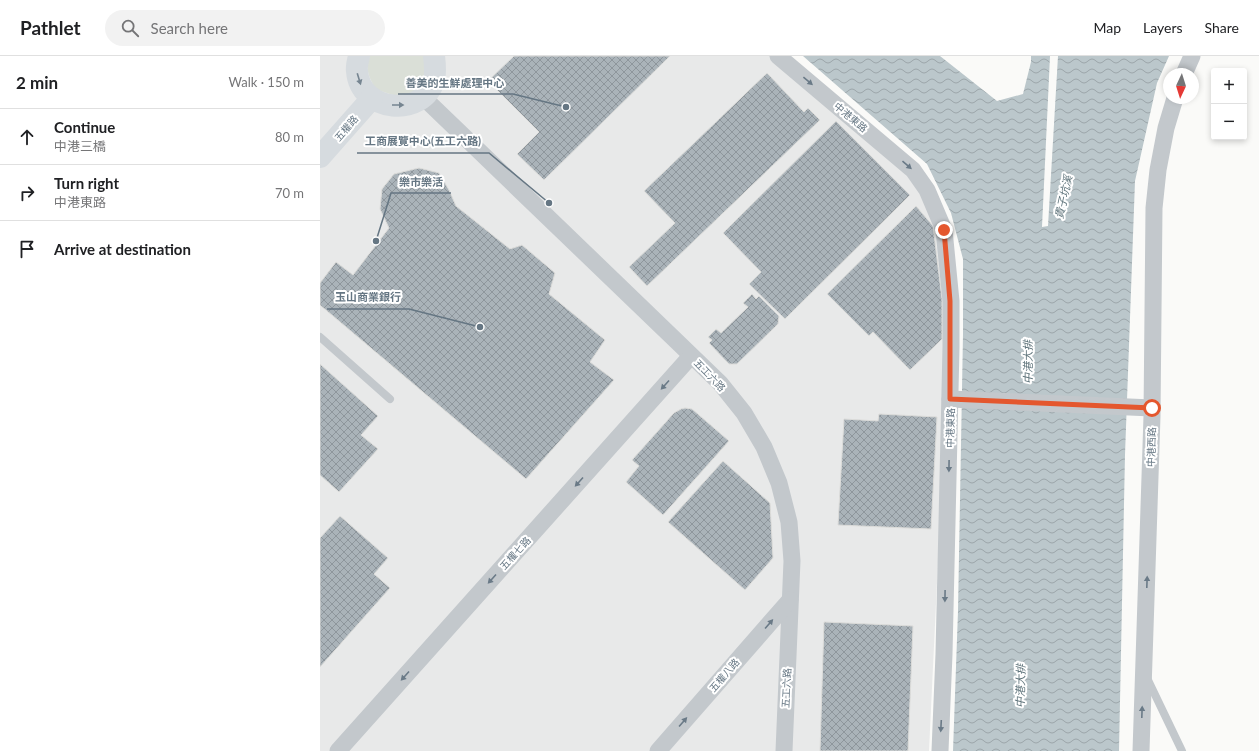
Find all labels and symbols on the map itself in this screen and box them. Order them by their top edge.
north arrow [1163,68,1199,104]
callout: 善美的生鮮處理中心 [398,71,513,94]
one-way arrow [356,74,362,86]
text: 善美的生鮮處理中心 [406,76,505,89]
one-way arrow [803,77,813,85]
street label: 中港東路 [832,100,870,134]
one-way arrow [392,102,405,108]
street label: 五權路 [332,113,360,143]
callout: 工商展覽中心(五工六路) [357,130,489,153]
text: 工商展覽中心(五工六路) [365,134,481,147]
one-way arrow [902,161,912,170]
callout: 樂市樂活 [391,170,451,193]
water label: 貴子坑溪 [1052,172,1075,220]
text: 樂市樂活 [399,175,443,188]
route end [935,221,953,239]
callout: 玉山商業銀行 [327,286,409,309]
text: 玉山商業銀行 [335,290,401,303]
water label: 中港大排 [1021,338,1034,384]
street label: 五工六路 [692,356,728,394]
one-way arrow [661,380,670,390]
route start [1143,399,1161,417]
street label: 中港東路 [944,408,956,448]
street label: 中港西路 [1144,427,1158,467]
one-way arrow [946,460,952,473]
one-way arrow [574,477,583,487]
street label: 五權七路 [497,534,533,572]
one-way arrow [488,574,497,583]
one-way arrow [1144,575,1150,588]
one-way arrow [942,590,949,602]
one-way arrow [764,619,774,629]
street label: 五權八路 [706,656,742,694]
water label: 中港大排 [1013,662,1027,708]
street label: 五工六路 [779,668,793,708]
one-way arrow [401,670,410,681]
one-way arrow [1139,706,1146,718]
one-way arrow [679,716,688,727]
one-way arrow [937,720,944,732]

